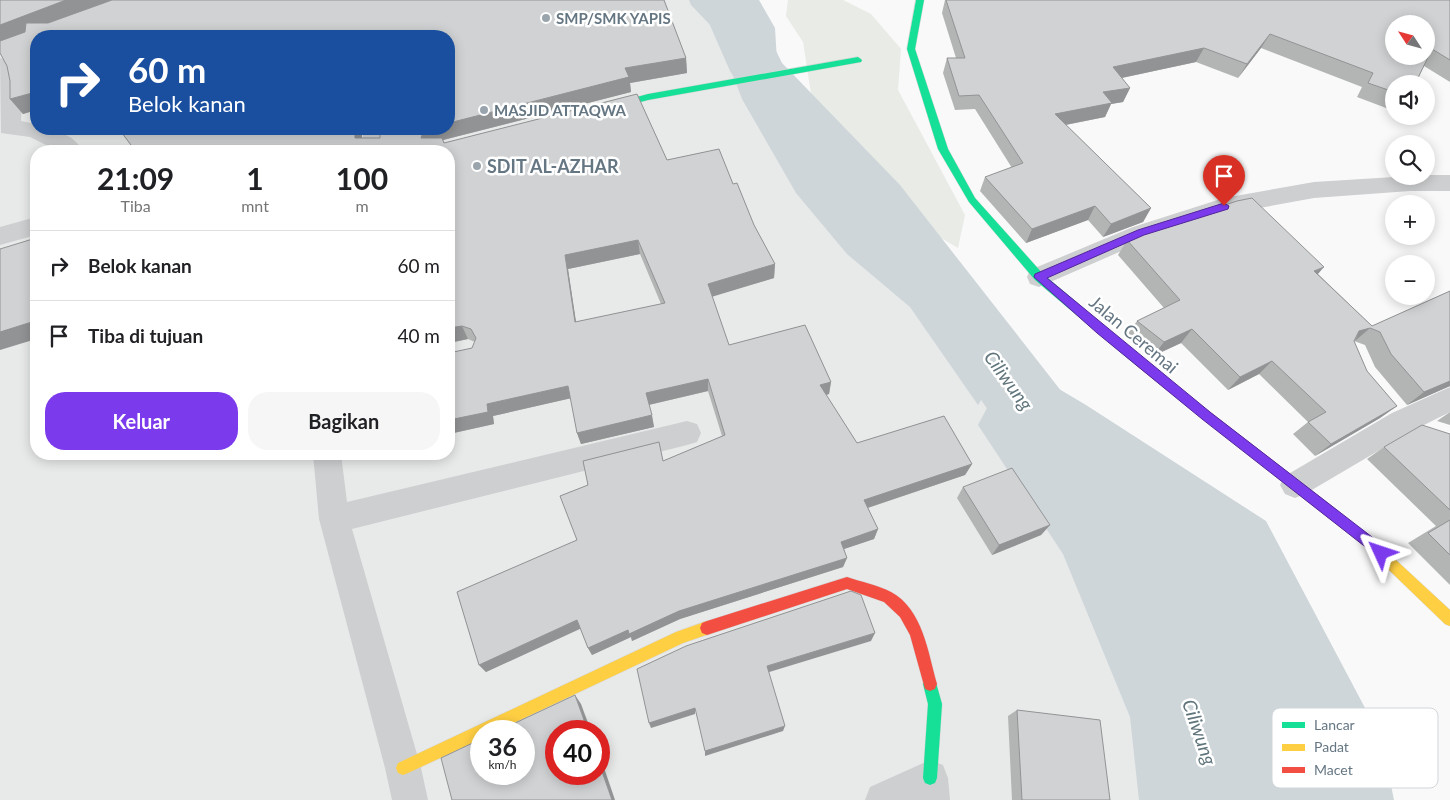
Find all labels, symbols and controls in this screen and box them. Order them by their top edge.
place label: SMP/SMK YAPIS [556,9,671,27]
marker: SMP/SMK YAPIS [540,12,552,24]
north arrow [1385,15,1435,65]
map controls [1385,15,1435,305]
text: 60 m [128,48,206,90]
icon: right [45,50,110,115]
button: sound [1385,75,1435,125]
text: Belok kanan [128,90,246,117]
place label: MASJID ATTAQWA [494,101,627,119]
marker: MASJID ATTAQWA [478,104,490,116]
button: search [1385,135,1435,185]
place label: SDIT AL-AZHAR [487,155,619,177]
pin [1203,155,1245,206]
text: 21:09 [97,160,174,196]
text: 1 [246,160,264,196]
text: 100 [336,160,388,196]
marker: SDIT AL-AZHAR [471,160,483,172]
icon: arrive [1210,162,1238,190]
button: + [1385,195,1435,245]
text: Tiba [121,196,151,215]
text: mnt [241,196,269,215]
text: m [355,196,369,215]
icon: right [45,252,73,280]
text: Belok kanan [88,254,192,277]
text: 60 m [397,254,440,277]
button: − [1385,255,1435,305]
street label: Jalan Ceremai [1085,290,1183,378]
icon: arrive [45,322,73,350]
text: Tiba di tujuan [88,324,203,347]
text: 40 m [397,324,440,347]
water label: Ciliwung [980,346,1039,415]
button: Keluar [45,392,238,450]
button: Bagikan [248,392,440,450]
position arrow [1354,526,1406,578]
water label: Ciliwung [1178,696,1222,769]
legend [1272,708,1438,788]
text: Lancar [1314,716,1355,733]
speed limit sign: 40 [545,720,610,785]
text: 36 [488,731,517,761]
text: Padat [1314,738,1349,755]
text: km/h [488,757,517,772]
text: Macet [1314,761,1353,778]

